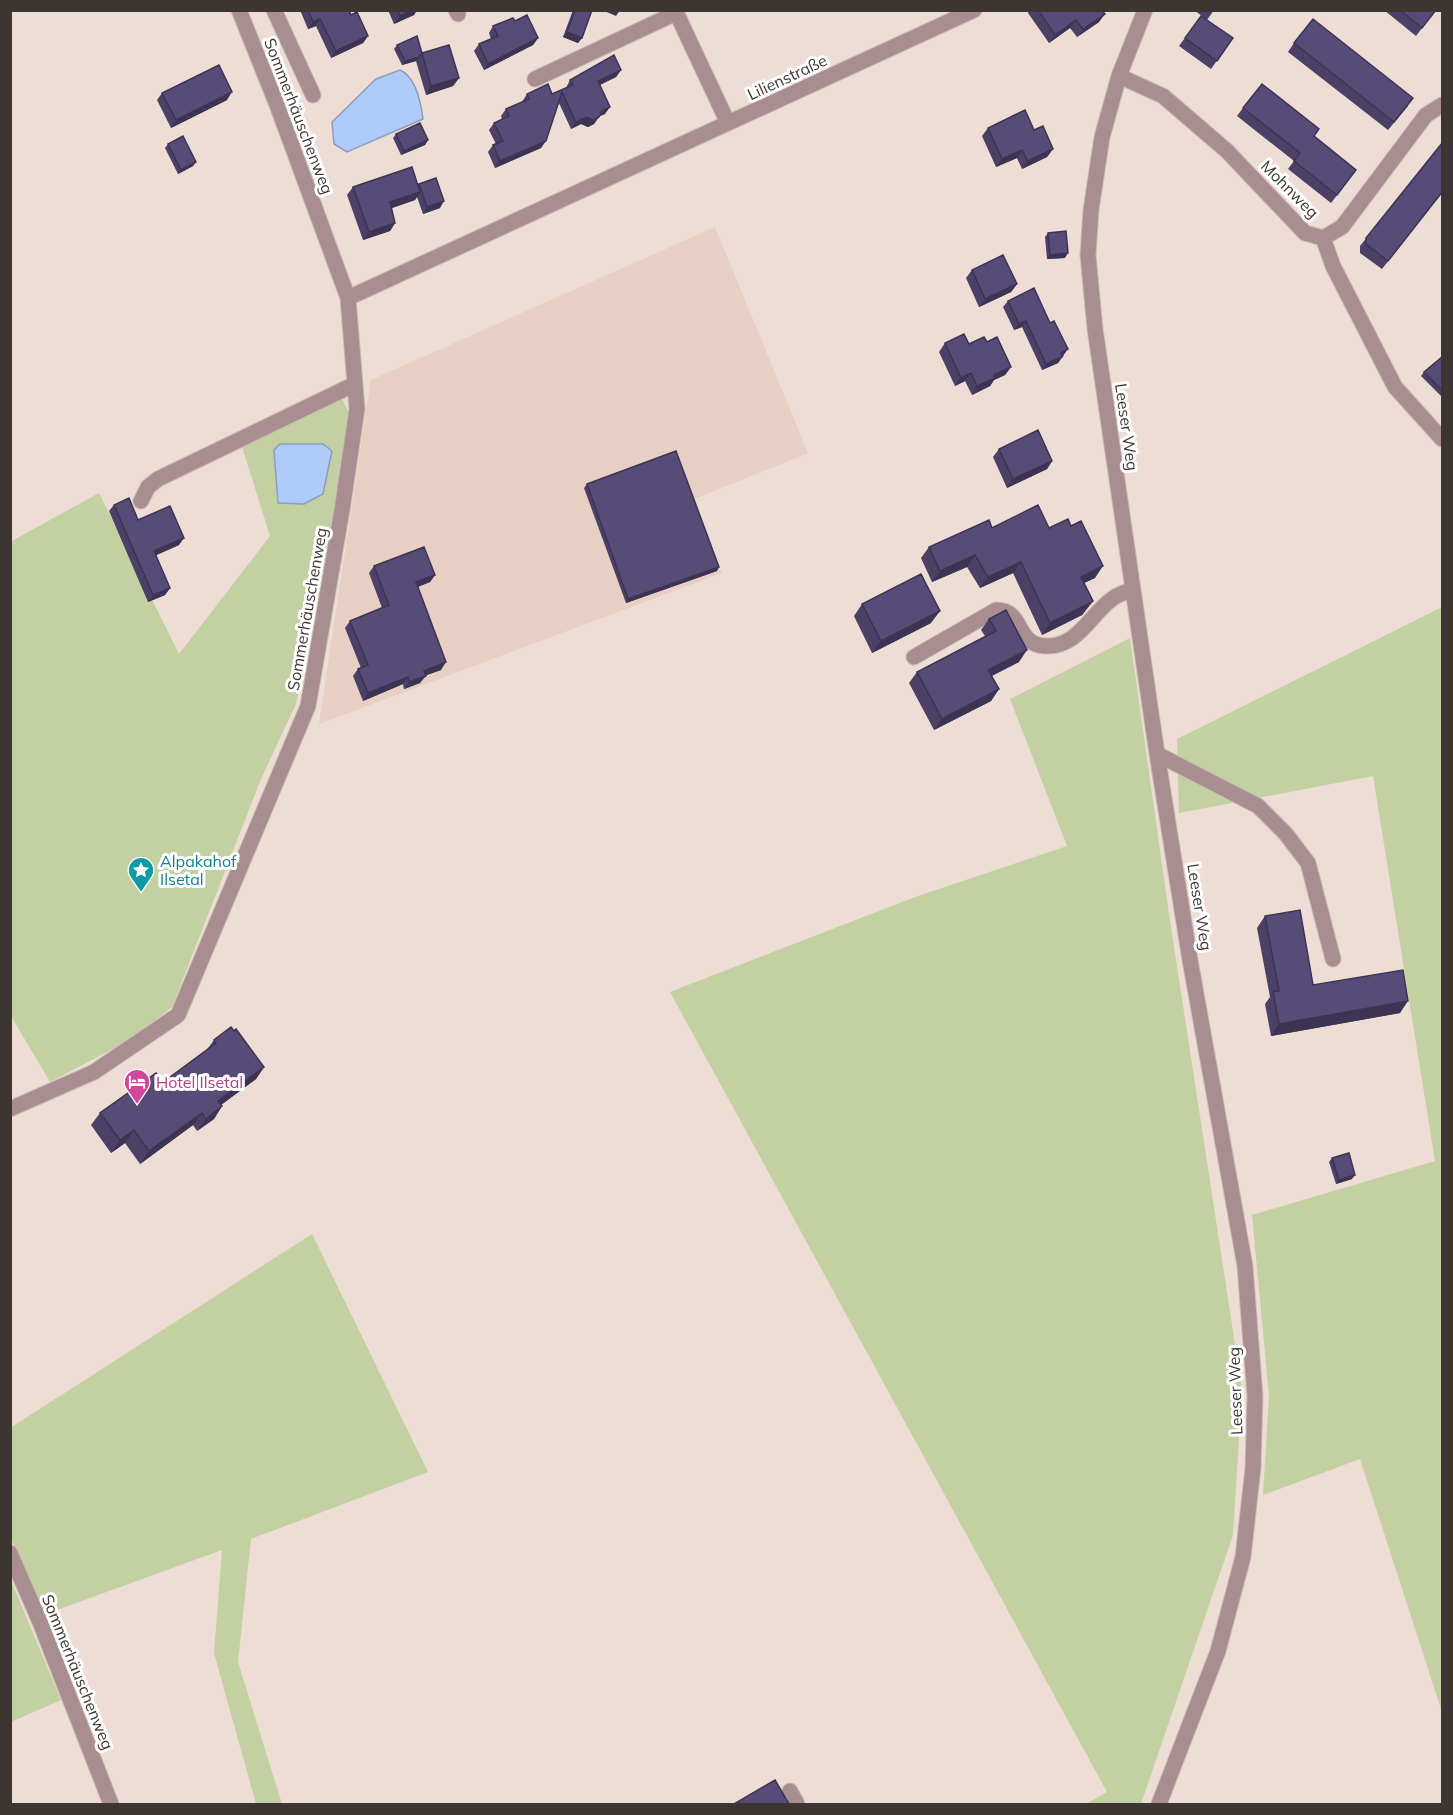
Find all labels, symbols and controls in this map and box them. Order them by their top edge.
street label: Sommerhäuschenweg [260,35,338,197]
street label: Lilienstraße [744,50,830,104]
street label: Mohnweg [1257,156,1323,222]
street label: Leeser Weg [1111,382,1143,472]
street label: Sommerhäuschenweg [283,526,331,692]
place label: Alpakahof Ilsetal [160,851,237,889]
place icon: Alpakahof Ilsetal [126,855,156,893]
street label: Leeser Weg [1183,862,1217,952]
hotel icon: Hotel Ilsetal [122,1067,152,1105]
place label: Hotel Ilsetal [156,1072,243,1092]
street label: Leeser Weg [1223,1347,1247,1435]
street label: Sommerhäuschenweg [38,1592,118,1752]

